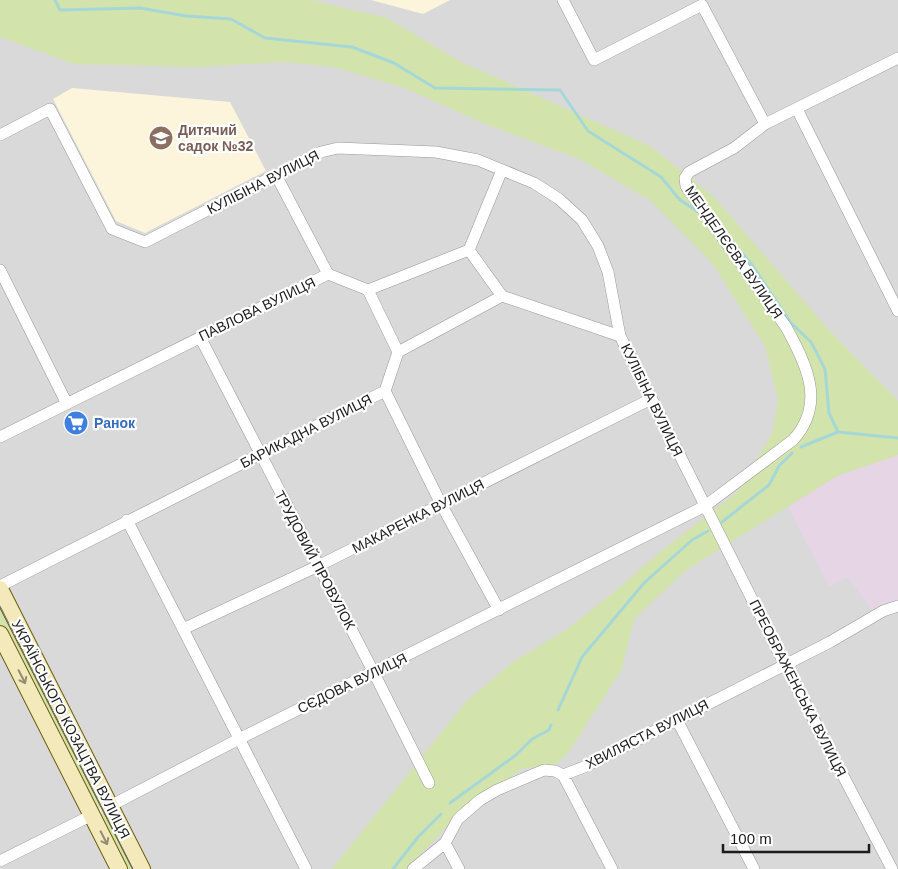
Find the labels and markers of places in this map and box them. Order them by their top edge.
place label: Дитячий садок №32 [178,122,253,154]
school or university icon: Дитячий садок №32 [148,125,174,151]
supermarket icon: Ранок [63,410,89,436]
place label: Ранок [94,415,136,431]

